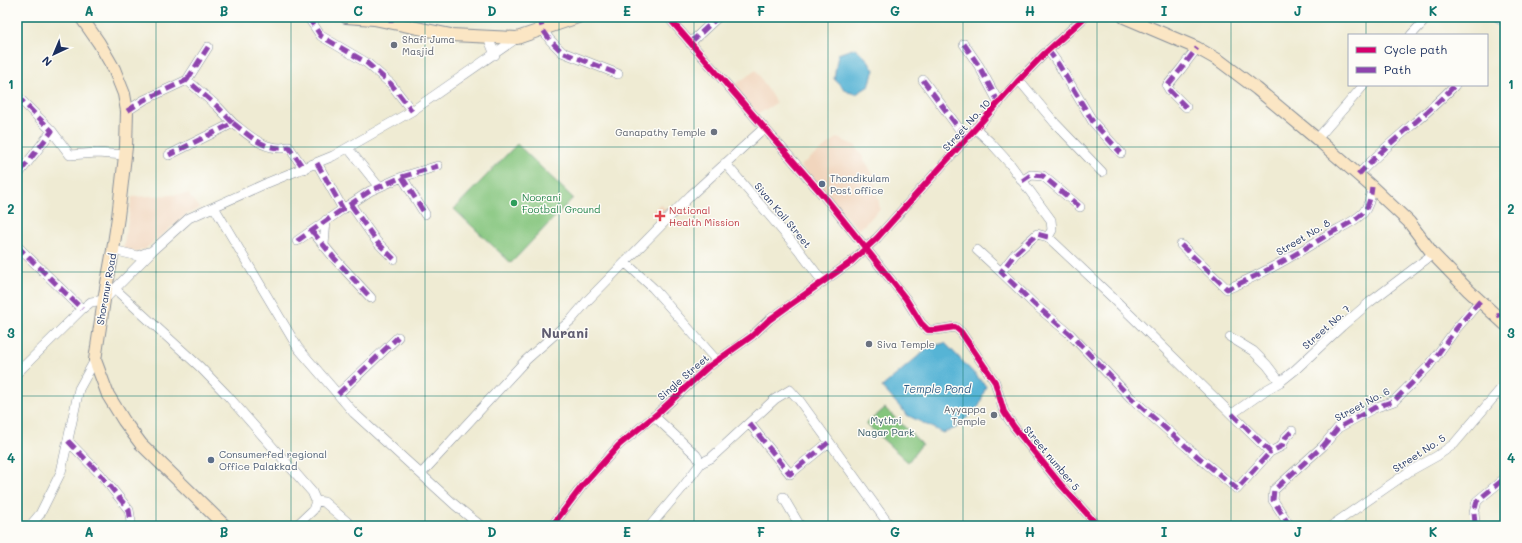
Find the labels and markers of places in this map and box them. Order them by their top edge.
place label: Shafi Juma Masjid [402,32,455,58]
marker: Shafi Juma Masjid [389,40,399,50]
place label: Ganapathy Temple [615,125,706,139]
marker: Ganapathy Temple [709,127,719,137]
place label: Thondikulam Post office [830,171,890,197]
marker: Thondikulam Post office [817,179,827,189]
place label: Noorani Football Ground [522,190,600,216]
marker: Noorani Football Ground [509,198,519,208]
place label: National Health Mission [669,203,740,229]
marker: National Health Mission [654,210,666,222]
place label: Siva Temple [877,337,935,351]
marker: Siva Temple [864,339,874,349]
place label: Ayyappa Temple [944,402,986,428]
marker: Ayyappa Temple [989,410,999,420]
place label: Consumerfed regional Office Palakkad [219,447,327,473]
marker: Consumerfed regional Office Palakkad [206,455,216,465]

